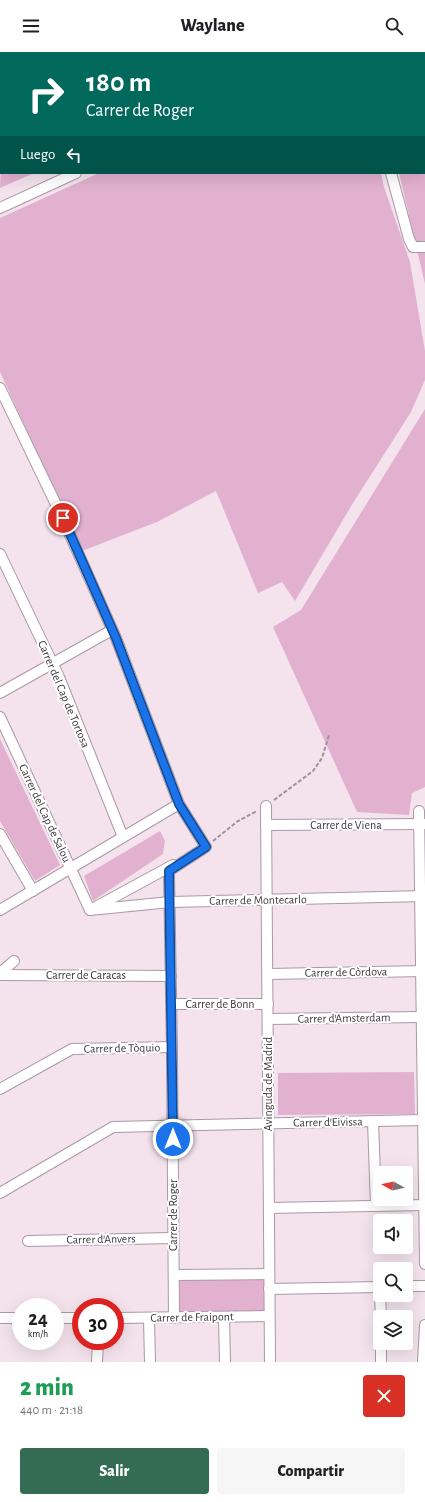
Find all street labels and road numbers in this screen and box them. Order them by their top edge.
street label: Carrer del Cap de Tortosa [36,639,92,750]
street label: Carrer del Cap de Salou [17,762,73,864]
street label: Carrer de Viena [310,819,382,831]
street label: Carrer de Montecarlo [209,893,307,907]
street label: Carrer de Còrdova [305,965,388,979]
street label: Carrer de Caracas [46,969,126,981]
street label: Carrer de Bonn [186,998,254,1010]
street label: Carrer d'Amsterdam [297,1011,391,1025]
street label: Avinguda de Madrid [262,1037,274,1131]
street label: Carrer de Tòquio [84,1041,160,1055]
street label: Carrer d'Eivissa [293,1115,363,1129]
street label: Carrer de Roger [167,1179,179,1251]
street label: Carrer d'Anvers [66,1232,136,1246]
street label: Carrer de Fraipont [150,1310,234,1324]

